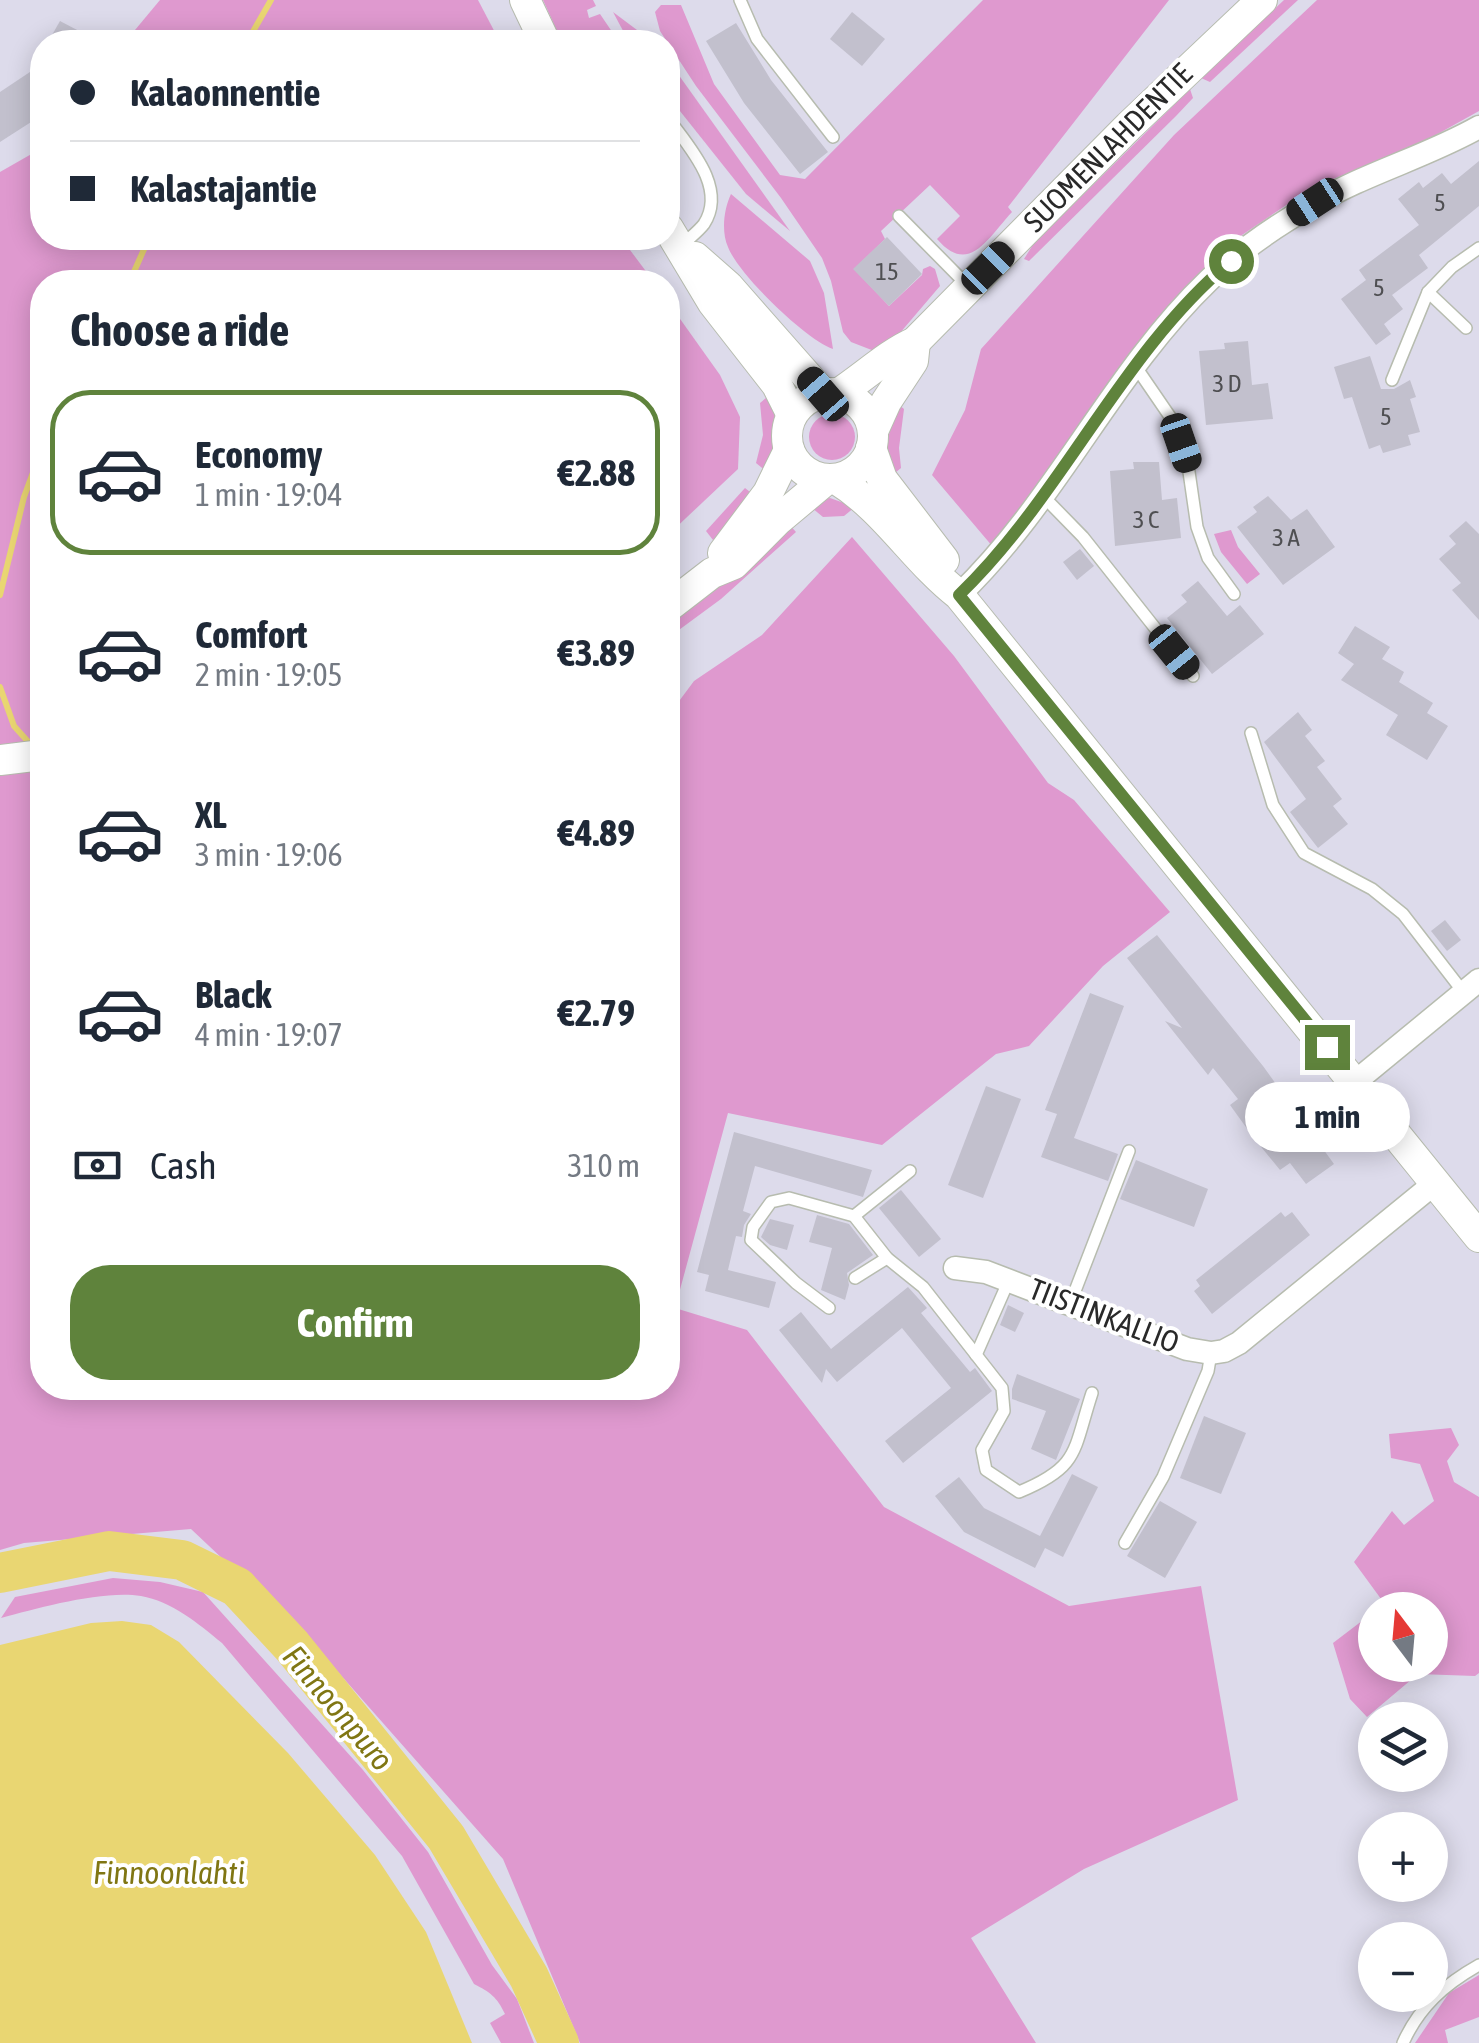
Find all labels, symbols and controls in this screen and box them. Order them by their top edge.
street label: SUOMENLAHDENTIE [1016,56,1198,238]
text: Kalaonnentie [130,71,321,114]
text: Kalastajantie [130,167,317,210]
car [1282,173,1348,231]
house number: 5 [1434,188,1446,216]
car [956,236,1020,300]
route start [1209,239,1254,284]
house number: 15 [875,257,899,285]
house number: 5 [1373,273,1385,301]
text: Choose a ride [70,304,289,356]
car [792,362,854,426]
house number: 3 D [1212,369,1242,397]
house number: 5 [1380,402,1392,430]
car [1157,410,1205,476]
icon: car [75,428,165,518]
text: Economy [195,433,322,476]
text: €2.88 [558,451,635,494]
text: 1 min · 19:04 [195,476,342,513]
house number: 3 C [1133,505,1159,533]
house number: 3 A [1272,523,1300,551]
icon: car [75,608,165,698]
text: Comfort [195,613,307,656]
car [1143,619,1205,685]
text: €3.89 [558,631,635,674]
text: 2 min · 19:05 [195,656,342,693]
icon: car [75,788,165,878]
text: XL [195,793,227,836]
text: €4.89 [558,811,635,854]
text: 3 min · 19:06 [195,836,342,873]
icon: car [75,968,165,1058]
text: Black [195,973,272,1016]
text: €2.79 [558,991,635,1034]
text: 4 min · 19:07 [195,1016,342,1053]
route end [1305,1025,1350,1070]
callout: 1 min [1244,1082,1410,1152]
text: 1 min [1295,1098,1360,1135]
icon: cash [70,1138,125,1193]
text: Cash [150,1144,217,1187]
text: 310 m [567,1147,640,1184]
button: Confirm [70,1265,640,1380]
street label: TIISTINKALLIO [1025,1271,1184,1359]
north arrow [1358,1592,1448,1682]
map controls [1358,1592,1448,2012]
water label: Finnoonpuro [276,1638,401,1777]
button: layers [1358,1702,1448,1792]
button: + [1358,1812,1448,1902]
water label: Finnoonlahti [93,1854,245,1891]
button: − [1358,1922,1448,2012]

